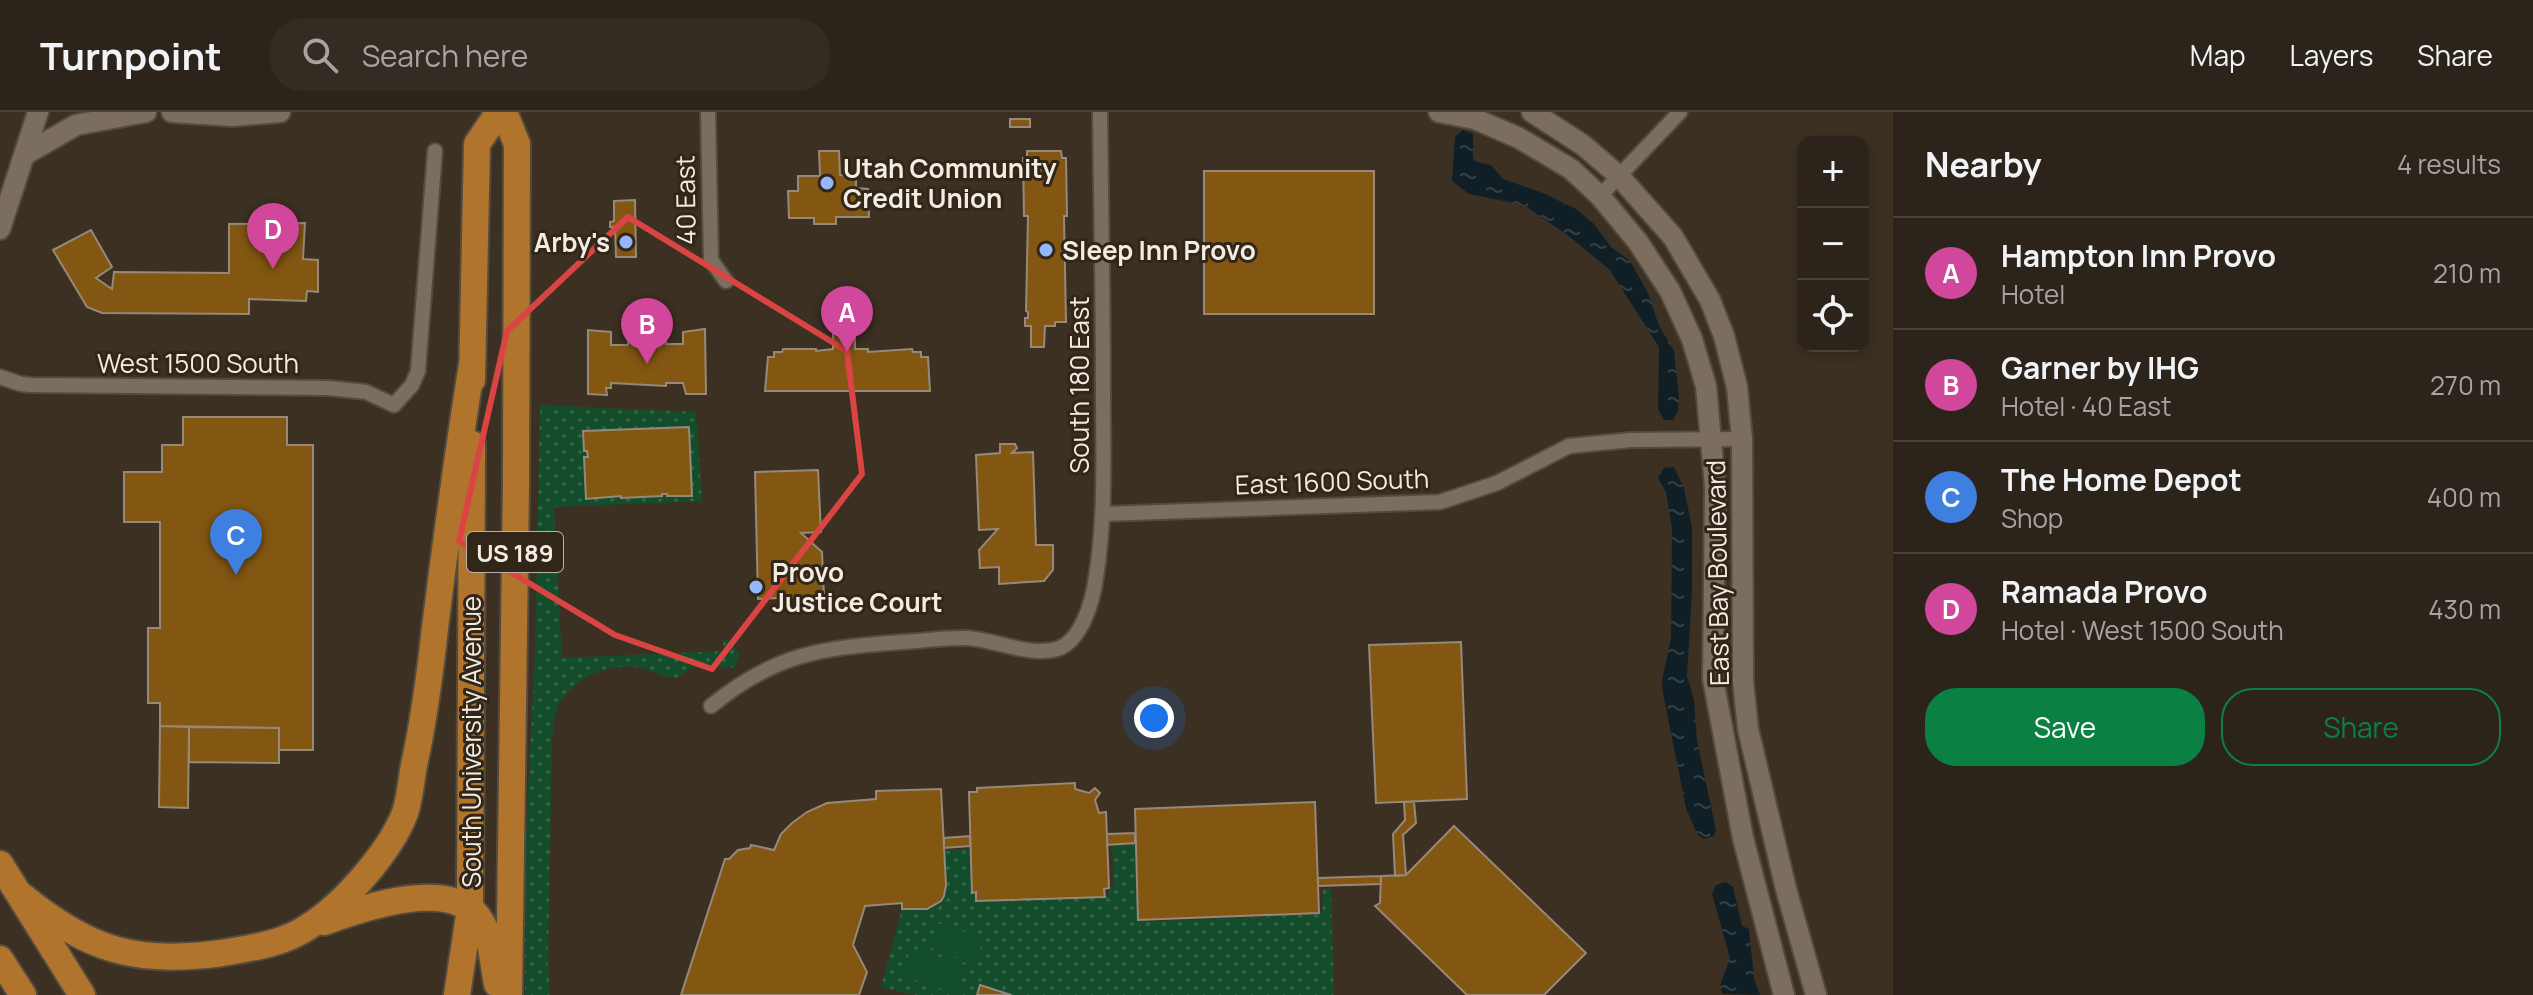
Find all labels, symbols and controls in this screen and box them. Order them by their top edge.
search box [270,19,830,91]
text: Turnpoint [40,29,222,81]
icon: search [298,33,342,77]
text: Search here [362,35,528,76]
text: Map [2190,36,2246,74]
text: Layers [2290,36,2373,74]
text: Share [2417,36,2493,74]
map controls [1797,136,1869,352]
button: + [1797,136,1869,208]
text: Nearby [1925,141,2041,187]
text: 4 results [2397,146,2501,182]
place label: Utah Community Credit Union [843,150,1057,216]
street label: 40 East [666,155,704,245]
marker: Utah Community Credit Union [818,174,836,192]
pin: D [247,203,299,269]
button: − [1797,208,1869,280]
place label: Arby's [534,224,610,260]
place label: Sleep Inn Provo [1062,232,1256,268]
marker: Arby's [617,233,635,251]
text: Hampton Inn Provo [2001,235,2276,276]
marker: Sleep Inn Provo [1037,241,1055,259]
text: A [1942,255,1960,291]
text: 210 m [2433,255,2501,291]
text: Hotel [2001,276,2065,312]
button: locate [1797,280,1869,352]
pin: A [821,286,873,352]
street label: South 180 East [1061,296,1097,474]
pin: B [621,298,673,364]
street label: West 1500 South [97,345,299,381]
text: Garner by IHG [2001,347,2199,388]
text: B [1943,367,1959,403]
text: 270 m [2430,367,2501,403]
text: Hotel · 40 East [2001,388,2171,424]
text: The Home Depot [2001,459,2242,500]
street label: East 1600 South [1234,460,1430,502]
street label: East Bay Boulevard [1697,460,1737,686]
text: C [1941,479,1961,515]
text: 400 m [2427,479,2501,515]
text: Shop [2001,500,2063,536]
pin: C [210,509,262,575]
road number: US 189 [467,532,563,572]
place label: Provo Justice Court [772,554,943,620]
text: Ramada Provo [2001,571,2207,612]
marker: Provo Justice Court [747,578,765,596]
text: D [1942,591,1960,627]
text: 430 m [2428,591,2501,627]
street label: South University Avenue [453,596,489,888]
text: Hotel · West 1500 South [2001,612,2284,648]
button: Save [1925,688,2205,766]
button: Share [2221,688,2501,766]
your location [1134,698,1174,738]

